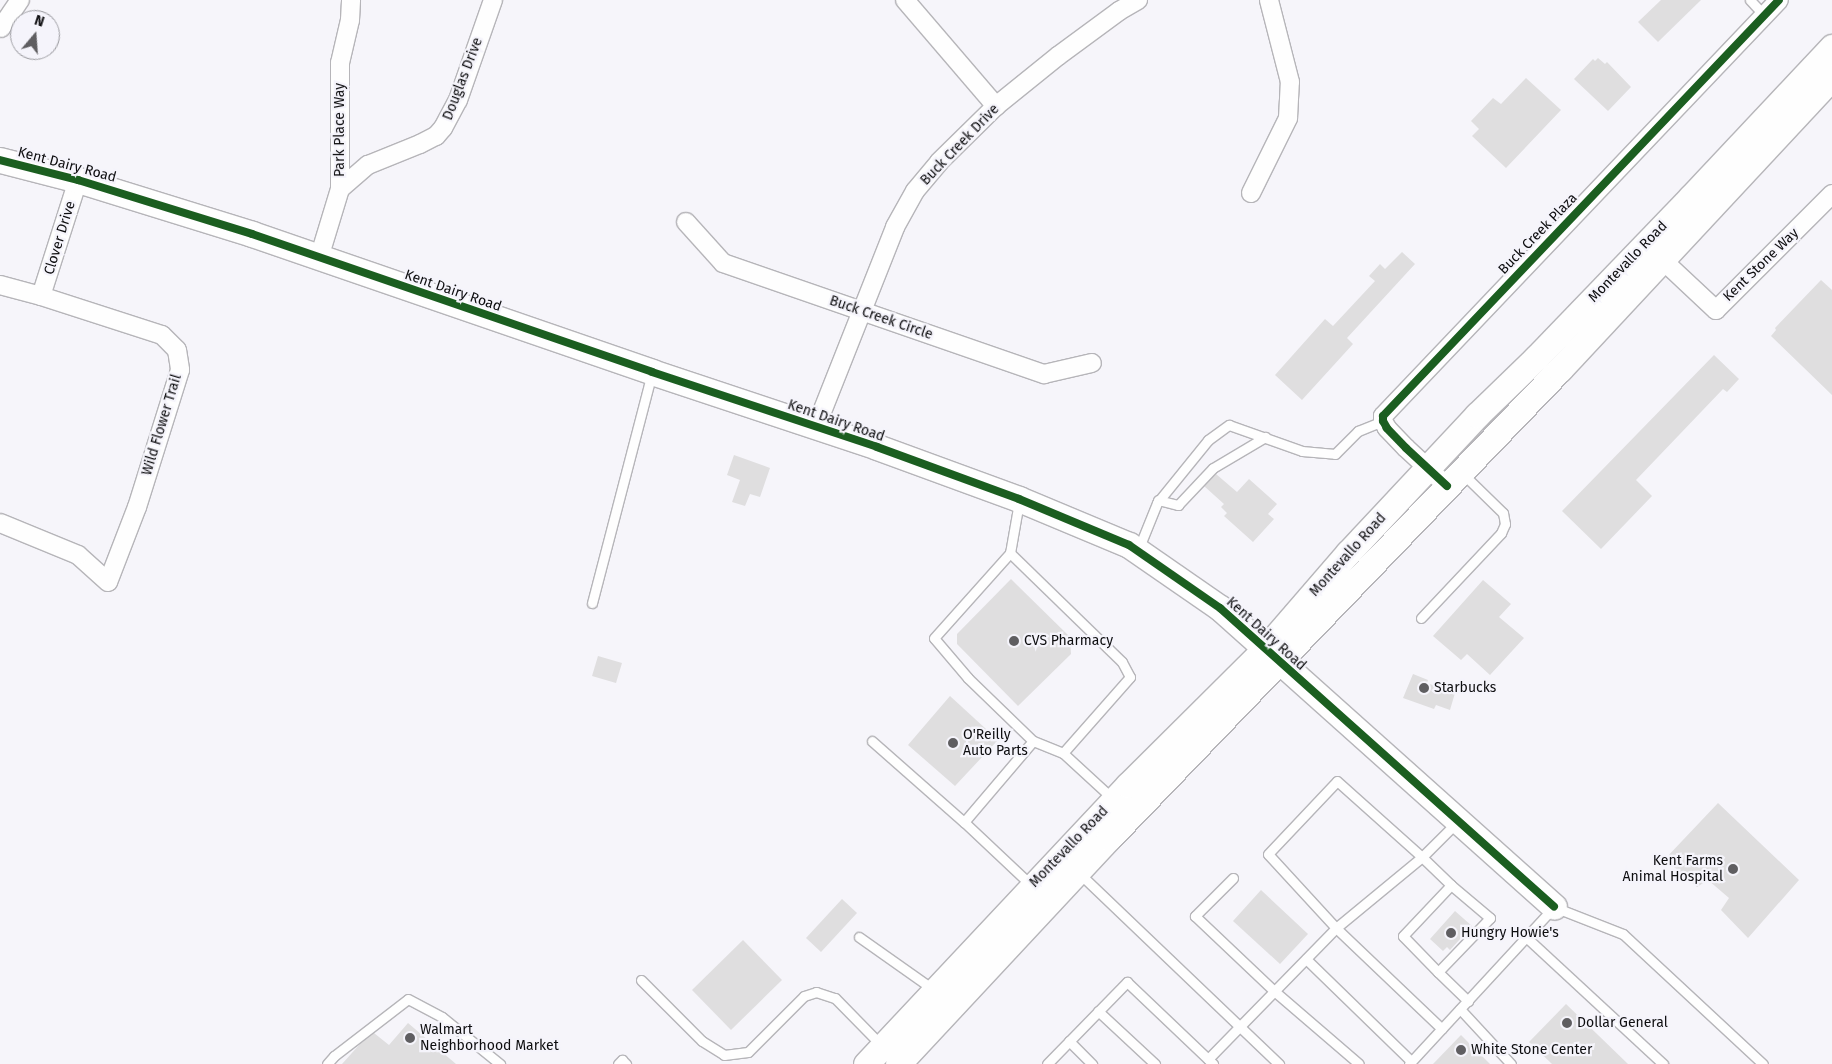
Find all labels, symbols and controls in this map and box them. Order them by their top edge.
north arrow [10,10,60,60]
text: N [32,12,47,31]
street label: Douglas Drive [440,35,486,123]
street label: Park Place Way [332,83,348,177]
street label: Buck Creek Drive [917,101,1003,189]
street label: Kent Dairy Road [16,144,118,186]
street label: Buck Creek Plaza [1495,190,1581,278]
street label: Clover Drive [41,199,79,277]
street label: Montevallo Road [1585,218,1671,306]
street label: Kent Stone Way [1720,225,1802,305]
street label: Kent Dairy Road [402,267,504,315]
street label: Buck Creek Circle [827,292,935,344]
street label: Wild Flower Trail [139,372,185,478]
street label: Kent Dairy Road [785,397,887,445]
street label: Montevallo Road [1306,510,1390,600]
street label: Kent Dairy Road [1223,594,1309,674]
place label: CVS Pharmacy [1024,633,1113,649]
marker: CVS Pharmacy [1008,635,1020,647]
place label: Starbucks [1434,680,1496,696]
marker: Starbucks [1418,682,1430,694]
place label: O'Reilly Auto Parts [963,727,1028,760]
marker: O'Reilly Auto Parts [947,737,959,749]
street label: Montevallo Road [1026,803,1112,891]
place label: Kent Farms Animal Hospital [1623,853,1723,886]
marker: Kent Farms Animal Hospital [1727,863,1739,875]
place label: Hungry Howie's [1461,925,1559,941]
marker: Hungry Howie's [1445,927,1457,939]
place label: Dollar General [1577,1015,1668,1031]
marker: Dollar General [1561,1017,1573,1029]
place label: Walmart Neighborhood Market [420,1022,559,1054]
marker: Walmart Neighborhood Market [404,1032,416,1044]
place label: White Stone Center [1471,1042,1592,1058]
marker: White Stone Center [1455,1044,1467,1056]

